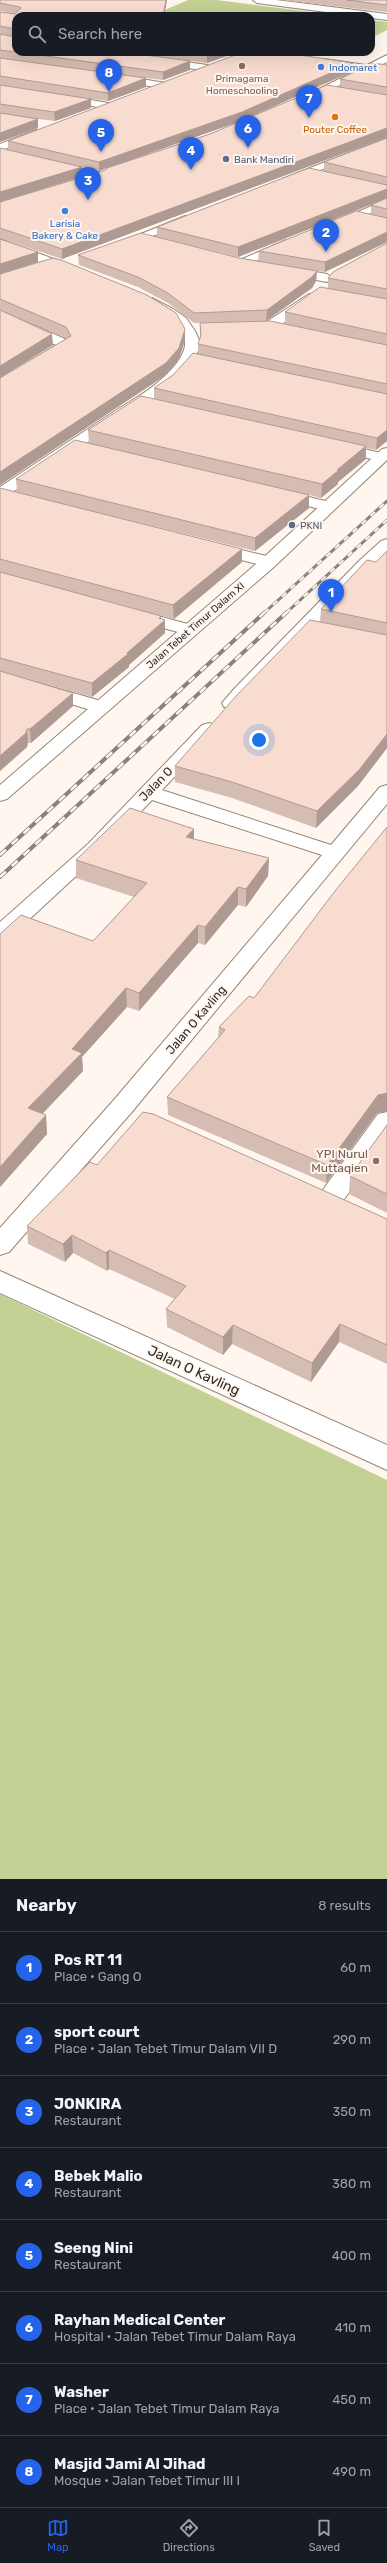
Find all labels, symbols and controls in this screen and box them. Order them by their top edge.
search box [12,12,375,56]
icon: search [26,23,48,45]
text: Search here [58,25,142,43]
pin: 8 [96,59,122,92]
marker: Primagama Homeschooling [237,61,247,71]
marker: Indomaret [316,62,326,72]
place label: Indomaret [329,62,377,74]
place label: Primagama Homeschooling [206,73,278,97]
pin: 7 [296,85,322,118]
marker: Pouter Coffee [330,112,340,122]
pin: 6 [235,115,261,148]
pin: 5 [88,119,114,152]
place label: Pouter Coffee [303,124,367,136]
pin: 4 [178,137,204,170]
marker: Bank Mandiri [221,154,231,164]
place label: Bank Mandiri [234,154,294,166]
pin: 3 [75,167,101,200]
marker: Larisia Bakery & Cake [60,206,70,216]
place label: Larisia Bakery & Cake [32,218,99,242]
pin: 2 [313,219,339,252]
marker: PKNI [287,520,297,530]
place label: PKNI [300,520,322,532]
pin: 1 [318,579,344,612]
street label: Jalan Tebet Timur Dalam XI [144,580,247,672]
your location [249,730,269,750]
street label: Jalan O [136,764,176,804]
street label: Jalan O Kavling [163,983,229,1057]
place label: YPI Nurul Muttaqien [311,1147,368,1175]
marker: YPI Nurul Muttaqien [371,1156,381,1166]
street label: Jalan O Kavling [145,1342,243,1399]
text: Nearby [16,1895,77,1915]
text: 8 results [318,1898,371,1913]
text: Pos RT 11 [54,1951,122,1969]
text: 1 [26,1960,32,1975]
text: 60 m [340,1960,371,1975]
text: Place · Gang O [54,1969,141,1984]
text: sport court [54,2023,139,2041]
text: 2 [25,2032,33,2047]
text: 290 m [333,2032,371,2047]
text: Place · Jalan Tebet Timur Dalam VII D [54,2041,277,2056]
text: JONKIRA [54,2095,121,2113]
text: 3 [25,2104,33,2119]
text: 350 m [332,2104,371,2119]
text: Restaurant [54,2113,121,2128]
text: Bebek Malio [54,2167,143,2185]
text: 4 [25,2176,33,2191]
text: 380 m [332,2176,371,2191]
text: Restaurant [54,2185,121,2200]
text: Seeng Nini [54,2239,133,2257]
text: 5 [25,2248,33,2263]
text: 400 m [332,2248,371,2263]
text: Restaurant [54,2257,121,2272]
text: Rayhan Medical Center [54,2311,225,2329]
text: 6 [25,2320,33,2335]
text: 410 m [335,2320,371,2335]
text: Hospital · Jalan Tebet Timur Dalam Raya [54,2329,296,2344]
text: Washer [54,2383,109,2401]
text: 7 [25,2392,33,2407]
text: 450 m [332,2392,371,2407]
text: Place · Jalan Tebet Timur Dalam Raya [54,2401,279,2416]
text: Masjid Jami Al Jihad [54,2455,205,2473]
text: 8 [25,2464,33,2479]
text: 490 m [332,2464,371,2479]
text: Mosque · Jalan Tebet Timur III I [54,2473,240,2488]
tab: Map [47,2517,69,2554]
tab: Directions [163,2517,215,2554]
tab: Saved [309,2517,340,2554]

